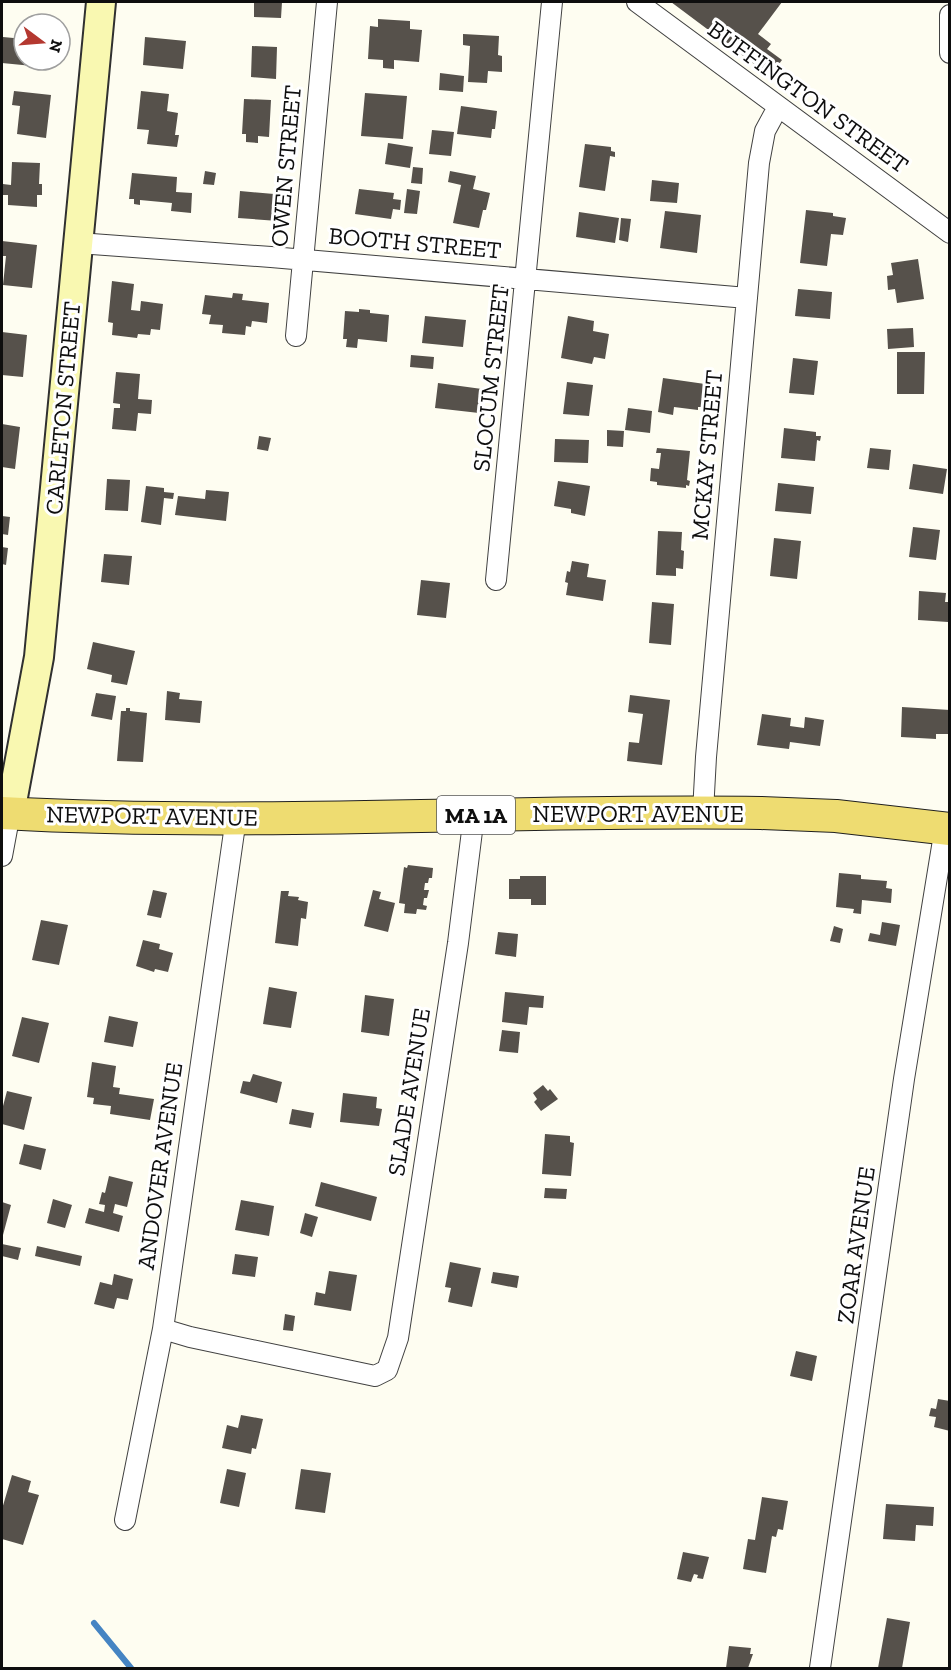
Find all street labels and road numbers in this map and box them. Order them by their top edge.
street label: BUFFINGTON STREET [702,14,914,179]
street label: OWEN STREET [264,84,307,248]
street label: BOOTH STREET [327,221,503,265]
street label: SLOCUM STREET [466,283,515,473]
street label: CARLETON STREET [39,300,86,516]
street label: MCKAY STREET [685,369,728,541]
road number: MA 1A [437,796,515,834]
street label: NEWPORT AVENUE [46,799,258,832]
street label: NEWPORT AVENUE [532,799,744,828]
street label: SLADE AVENUE [381,1006,436,1178]
street label: ANDOVER AVENUE [131,1060,188,1271]
street label: ZOAR AVENUE [830,1165,881,1325]

